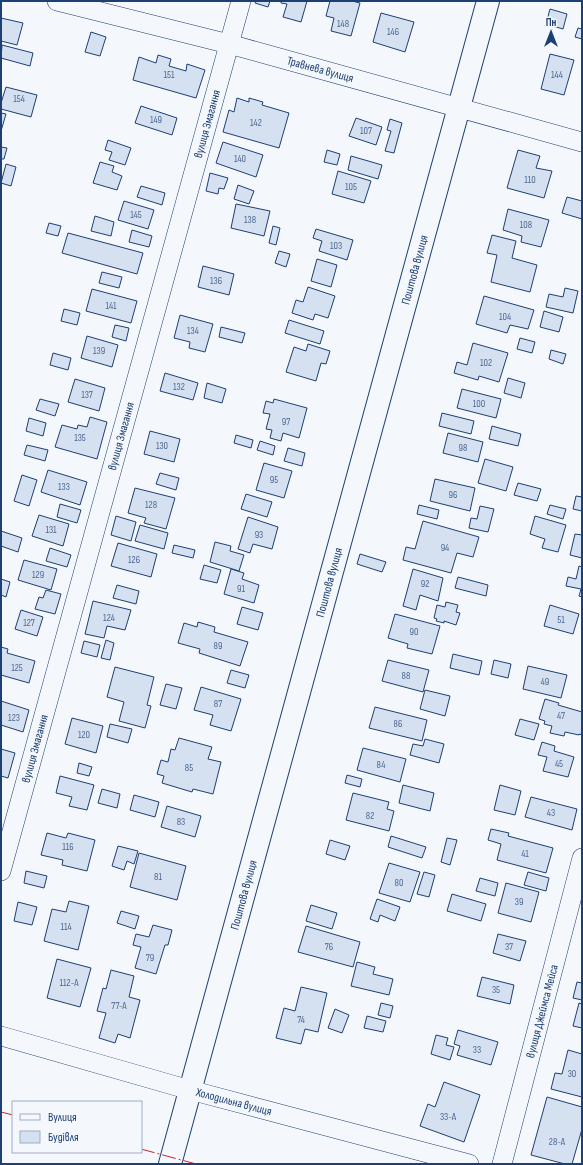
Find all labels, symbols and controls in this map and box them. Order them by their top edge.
north arrow [531,12,571,52]
text: Пн [546,16,557,29]
house number: 148 [337,18,349,30]
house number: 146 [387,26,399,38]
street label: Травнева вулиця [285,53,356,86]
house number: 151 [163,69,175,81]
house number: 144 [551,69,563,81]
street label: вулиця Змагання [191,88,224,160]
house number: 154 [13,93,25,105]
house number: 149 [150,114,162,126]
house number: 142 [250,117,262,129]
house number: 107 [360,125,372,137]
house number: 140 [234,153,246,165]
house number: 110 [524,174,536,186]
house number: 105 [345,181,357,193]
house number: 145 [130,209,142,221]
house number: 138 [244,214,256,226]
house number: 108 [520,219,532,231]
street label: Поштова вулиця [398,233,431,306]
house number: 103 [330,240,342,252]
house number: 136 [210,275,222,287]
house number: 141 [105,300,117,312]
house number: 104 [499,311,511,323]
house number: 134 [187,325,199,337]
house number: 139 [93,345,105,357]
house number: 102 [480,357,492,369]
house number: 132 [173,381,185,393]
house number: 137 [81,389,93,401]
house number: 100 [473,398,485,410]
street label: вулиця Змагання [104,400,138,472]
house number: 97 [282,416,290,428]
house number: 135 [74,432,86,444]
house number: 130 [156,440,168,452]
house number: 98 [459,442,467,454]
house number: 95 [270,474,278,486]
house number: 133 [58,481,70,493]
house number: 96 [449,489,457,501]
house number: 128 [145,499,157,511]
house number: 131 [45,524,57,536]
house number: 93 [255,529,263,541]
house number: 94 [441,542,449,554]
street label: Поштова вулиця [312,546,346,619]
house number: 126 [128,554,140,566]
house number: 129 [32,569,44,581]
house number: 92 [421,578,429,590]
house number: 91 [237,583,245,595]
house number: 124 [103,612,115,624]
house number: 51 [557,614,565,626]
house number: 127 [23,617,35,629]
house number: 90 [410,626,418,638]
house number: 89 [214,640,222,652]
house number: 125 [11,662,23,674]
house number: 88 [402,670,410,682]
house number: 49 [541,676,549,688]
house number: 87 [214,698,222,710]
house number: 47 [557,710,565,722]
house number: 123 [8,712,20,724]
street label: вулиця Змагання [18,713,51,784]
house number: 86 [394,718,402,730]
house number: 120 [78,729,90,741]
house number: 45 [555,758,563,770]
house number: 84 [377,759,385,771]
house number: 85 [185,762,193,774]
house number: 43 [547,807,555,819]
house number: 82 [366,810,374,822]
house number: 83 [177,816,185,828]
house number: 116 [62,841,74,853]
house number: 41 [521,848,529,860]
street label: Поштова вулиця [227,858,260,931]
house number: 81 [154,871,162,883]
house number: 80 [395,877,403,889]
house number: 39 [515,896,523,908]
house number: 114 [60,921,72,933]
house number: 76 [325,941,333,953]
house number: 37 [505,941,513,953]
house number: 79 [146,952,154,964]
street label: вулиця Джеймса Мейса [523,962,561,1060]
house number: 112-А [60,977,79,989]
house number: 35 [492,984,500,996]
house number: 77-А [111,1000,127,1012]
house number: 74 [297,1014,305,1026]
house number: 33 [473,1044,481,1056]
house number: 30 [568,1068,576,1080]
street label: Холодильна вулиця [193,1084,274,1119]
legend [12,1101,142,1153]
text: Вулиця [48,1110,77,1125]
house number: 33-А [440,1111,457,1123]
text: Будівля [48,1130,79,1145]
house number: 28-А [549,1136,566,1148]

